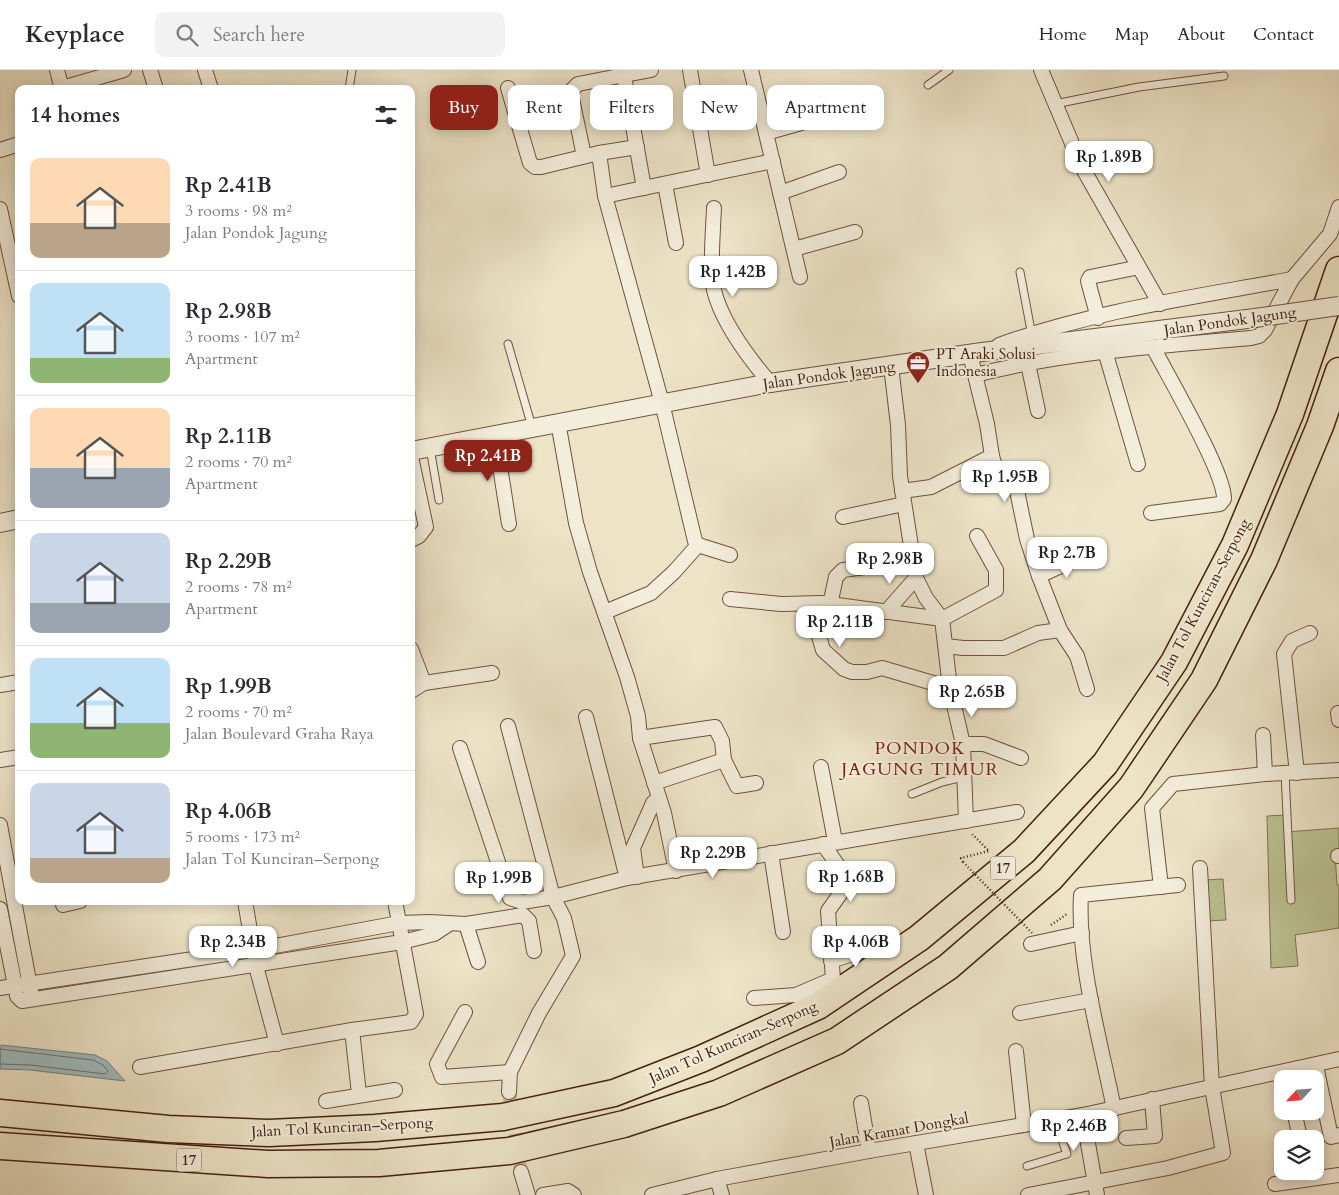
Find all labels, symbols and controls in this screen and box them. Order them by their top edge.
search box [155,12,505,57]
text: Keyplace [25,18,125,51]
icon: search [173,21,201,49]
text: Search here [213,22,305,48]
text: Home [1039,22,1087,47]
text: Map [1115,22,1149,47]
text: About [1177,22,1225,47]
text: Contact [1253,22,1314,47]
chip: Buy [430,85,498,130]
chip: Rent [508,85,580,130]
chip: Filters [590,85,673,130]
chip: New [683,85,757,130]
chip: Apartment [767,85,884,130]
text: 14 homes [30,101,120,130]
icon: filters [372,101,400,129]
pin: Rp 1.89B [1057,140,1161,183]
text: Rp 1.89B [1076,146,1142,168]
text: Rp 2.41B [185,171,272,200]
icon: home [70,178,130,238]
text: 3 rooms · 98 m² [185,200,292,222]
text: Jalan Pondok Jagung [185,222,327,244]
pin: Rp 1.42B [681,256,785,298]
text: Rp 1.42B [700,261,766,283]
text: Rp 2.98B [185,297,272,326]
street label: Jalan Pondok Jagung [1161,302,1298,340]
icon: home [70,303,130,363]
text: 3 rooms · 107 m² [185,326,300,348]
place label: PT Araki Solusi Indonesia [936,344,1036,381]
text: Apartment [185,348,258,370]
office icon: PT Araki Solusi Indonesia [905,350,931,384]
street label: Jalan Pondok Jagung [760,356,897,394]
text: Rp 2.11B [185,422,272,451]
icon: home [70,428,130,488]
pin: Rp 2.41B [436,440,540,482]
text: Rp 2.41B [455,445,521,467]
text: 2 rooms · 70 m² [185,451,292,473]
pin: Rp 1.95B [953,460,1057,503]
text: Rp 1.95B [972,466,1038,488]
text: Apartment [185,473,258,495]
street label: Jalan Tol Kunciran–Serpong [1151,514,1255,687]
pin: Rp 2.7B [1021,536,1113,579]
pin: Rp 2.98B [838,542,942,585]
text: Rp 2.7B [1038,542,1096,564]
text: Rp 2.29B [185,547,272,576]
text: Rp 2.98B [857,548,923,570]
icon: home [70,553,130,613]
text: 2 rooms · 78 m² [185,576,292,598]
text: Apartment [185,598,258,620]
pin: Rp 2.11B [788,606,892,648]
text: Rp 2.11B [807,611,873,633]
text: Rp 1.99B [185,672,272,701]
pin: Rp 2.65B [920,676,1024,718]
icon: home [70,678,130,738]
text: Rp 2.65B [939,681,1005,703]
text: 2 rooms · 70 m² [185,701,292,723]
text: Jalan Boulevard Graha Raya [185,723,374,745]
district label: PONDOK JAGUNG TIMUR [838,736,999,782]
text: Rp 4.06B [185,797,272,826]
icon: home [70,803,130,863]
text: 5 rooms · 173 m² [185,826,300,848]
pin: Rp 2.29B [661,836,765,879]
text: Rp 2.29B [680,842,746,864]
text: Jalan Tol Kunciran–Serpong [185,848,379,870]
road number: 17 [990,856,1016,880]
pin: Rp 1.68B [799,860,903,903]
pin: Rp 1.99B [447,862,551,904]
text: Rp 1.68B [818,866,884,888]
text: Rp 1.99B [466,867,532,889]
pin: Rp 2.34B [181,926,285,968]
pin: Rp 4.06B [804,926,908,968]
text: Rp 2.34B [200,931,266,953]
text: Rp 4.06B [823,931,889,953]
street label: Jalan Tol Kunciran–Serpong [644,996,821,1089]
north arrow [1274,1070,1324,1120]
map controls [1274,1070,1324,1180]
street label: Jalan Kramat Dongkal [826,1108,970,1152]
pin: Rp 2.46B [1022,1110,1126,1152]
street label: Jalan Tol Kunciran–Serpong [249,1112,434,1142]
text: Rp 2.46B [1041,1115,1107,1137]
button: layers [1274,1130,1324,1180]
road number: 17 [176,1148,202,1172]

